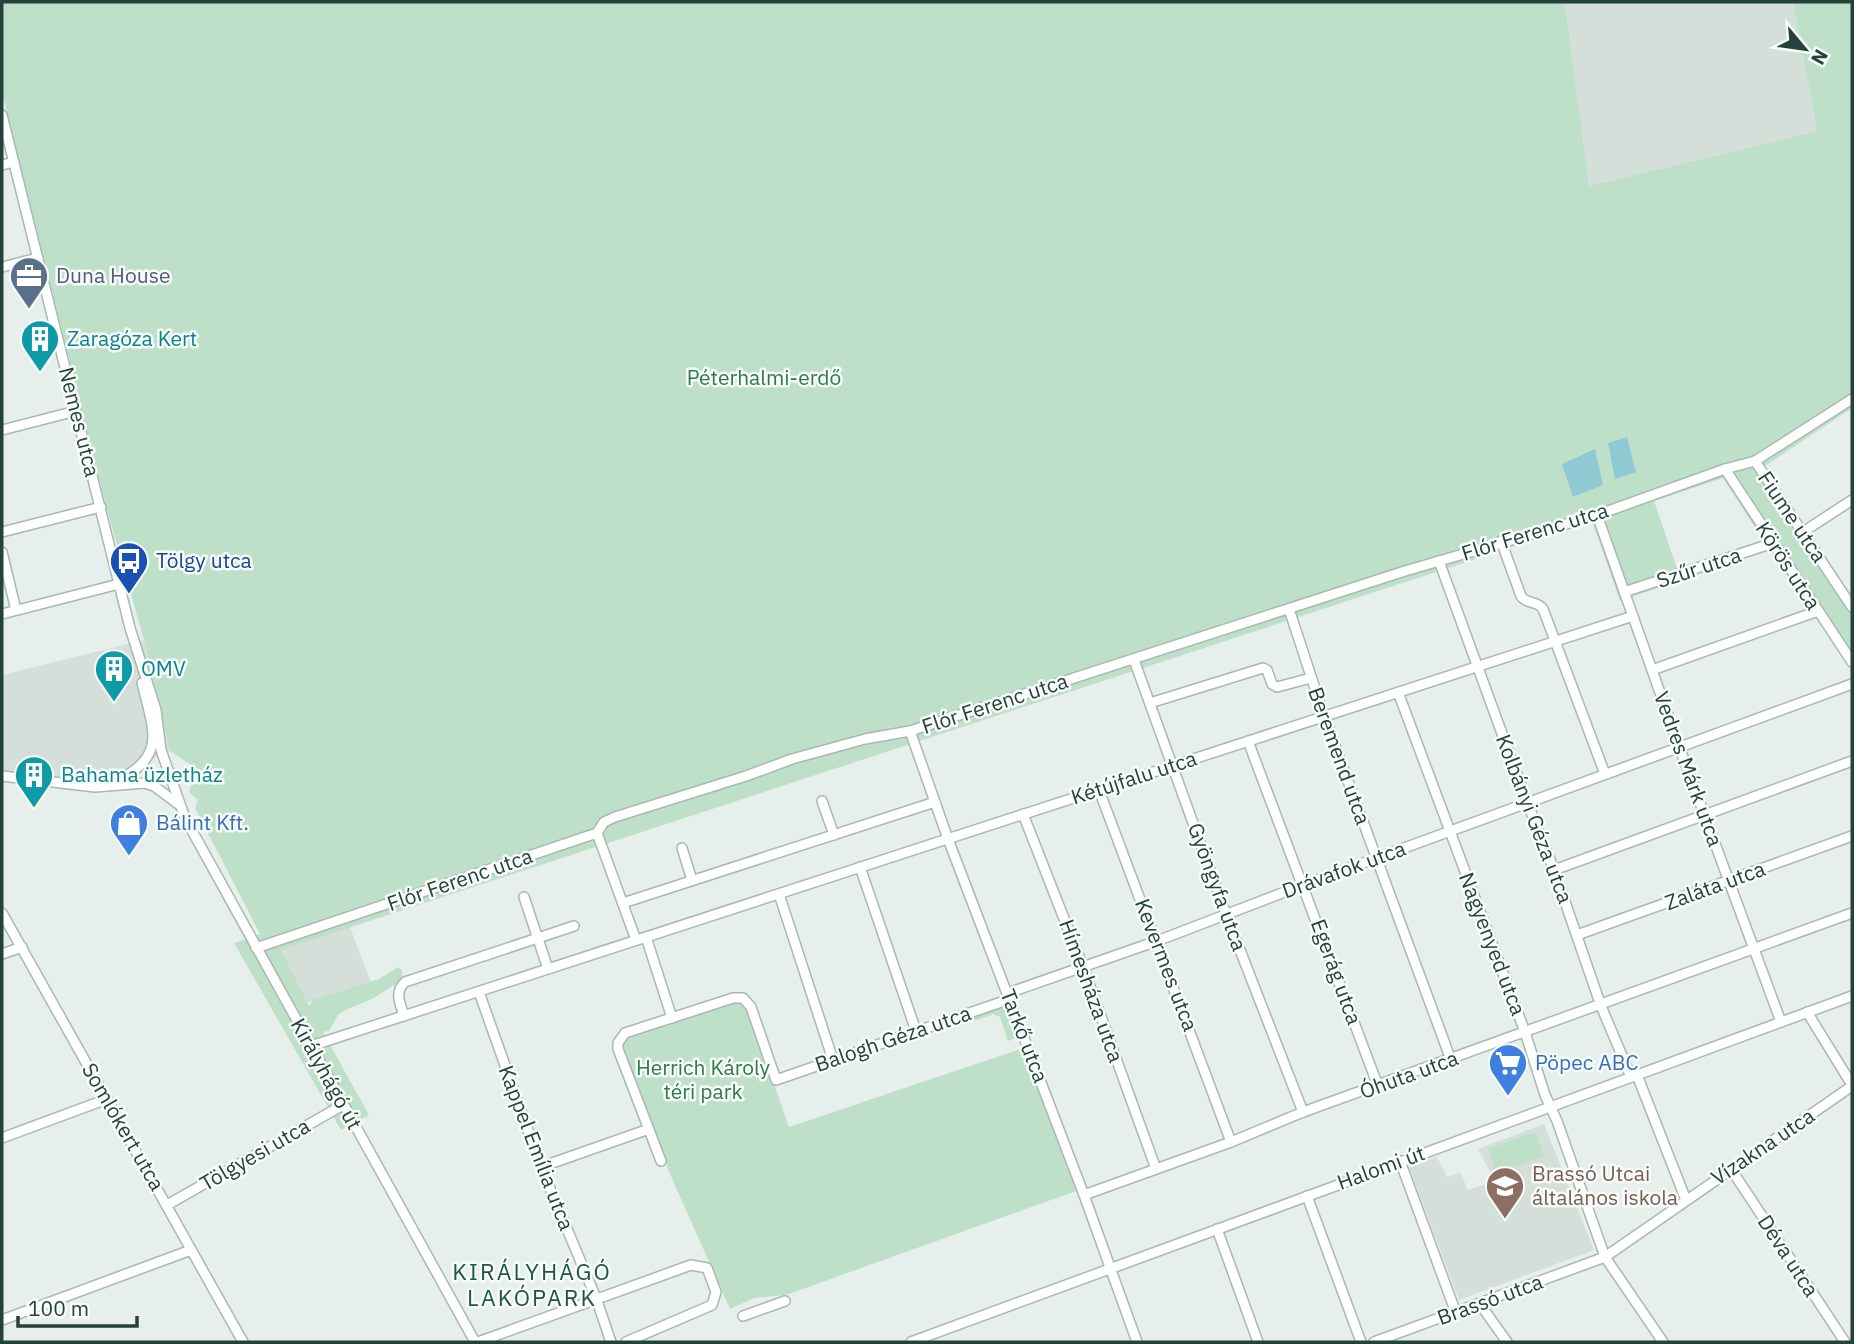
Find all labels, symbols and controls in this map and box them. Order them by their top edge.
north arrow [1770,14,1840,84]
text: N [1806,45,1834,69]
office icon: Duna House [8,255,50,310]
place label: Duna House [56,261,170,289]
building icon: Zaragóza Kert [19,318,61,373]
place label: Zaragóza Kert [67,324,197,352]
park label: Péterhalmi-erdő [687,363,841,391]
street label: Nemes utca [53,364,107,480]
street label: Fiume utca [1752,465,1834,568]
street label: Flór Ferenc utca [1458,495,1612,567]
street label: Körös utca [1750,516,1828,615]
bus stop icon: Tölgy utca [108,540,150,595]
street label: Szűr utca [1653,540,1745,594]
place label: Tölgy utca [156,546,252,574]
building icon: OMV [93,648,135,703]
place label: OMV [141,654,186,682]
street label: Flór Ferenc utca [918,666,1071,740]
street label: Beremend utca [1302,683,1378,828]
street label: Vedres Márk utca [1648,687,1730,850]
street label: Kolbányi Géza utca [1490,730,1580,907]
street label: Kétújfalu utca [1067,744,1200,811]
building icon: Bahama üzletház [13,754,55,809]
place label: Bahama üzletház [61,760,223,788]
shop icon: Bálint Kft. [108,802,150,857]
place label: Bálint Kft. [156,808,249,836]
street label: Gyöngyfa utca [1182,819,1254,955]
street label: Drávafok utca [1278,834,1409,904]
street label: Flór Ferenc utca [383,841,536,917]
street label: Zaláta utca [1661,854,1769,916]
street label: Nagyenyed utca [1453,868,1533,1019]
street label: Kevermes utca [1129,894,1205,1035]
street label: Hímesháza utca [1053,915,1131,1066]
street label: Egerág utca [1305,915,1369,1028]
street label: Tarkő utca [994,985,1056,1086]
street label: Balogh Géza utca [811,998,974,1078]
street label: Királyhágó út [285,1013,369,1134]
supermarket icon: Pöpec ABC [1487,1042,1529,1097]
street label: Óhuta utca [1355,1043,1462,1105]
place label: Pöpec ABC [1535,1048,1639,1076]
park label: Herrich Károly téri park [636,1053,771,1105]
street label: Somlókert utca [76,1058,172,1195]
street label: Kappel Emília utca [493,1061,581,1234]
street label: Vízakna utca [1705,1101,1820,1191]
street label: Tölgyesi utca [194,1111,315,1197]
street label: Halomi út [1333,1138,1428,1196]
place label: Brassó Utcai általános iskola [1532,1159,1678,1211]
school or university icon: Brassó Utcai általános iskola [1484,1165,1526,1220]
street label: Déva utca [1752,1209,1826,1302]
district label: KIRÁLYHÁGÓ LAKÓPARK [452,1256,612,1312]
street label: Brassó utca [1433,1267,1546,1331]
scale bar [18,1284,136,1328]
text: 100 m [28,1294,89,1322]

